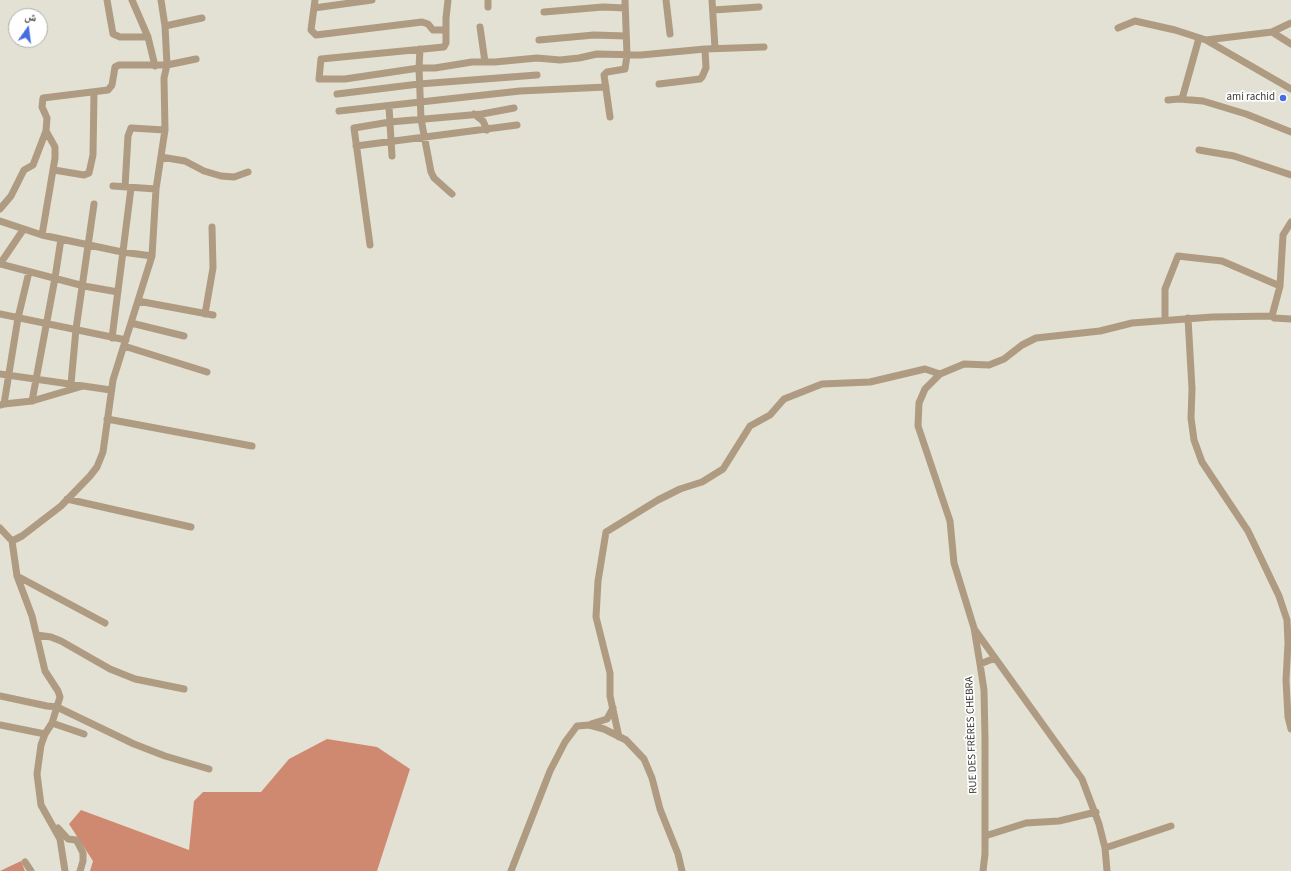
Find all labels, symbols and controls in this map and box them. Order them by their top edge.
north arrow [8,8,48,48]
text: ش [23,8,38,26]
place label: ami rachid [1227,91,1275,105]
marker: ami rachid [1278,93,1288,103]
street label: RUE DES FRÈRES CHEBRA [963,676,981,794]

